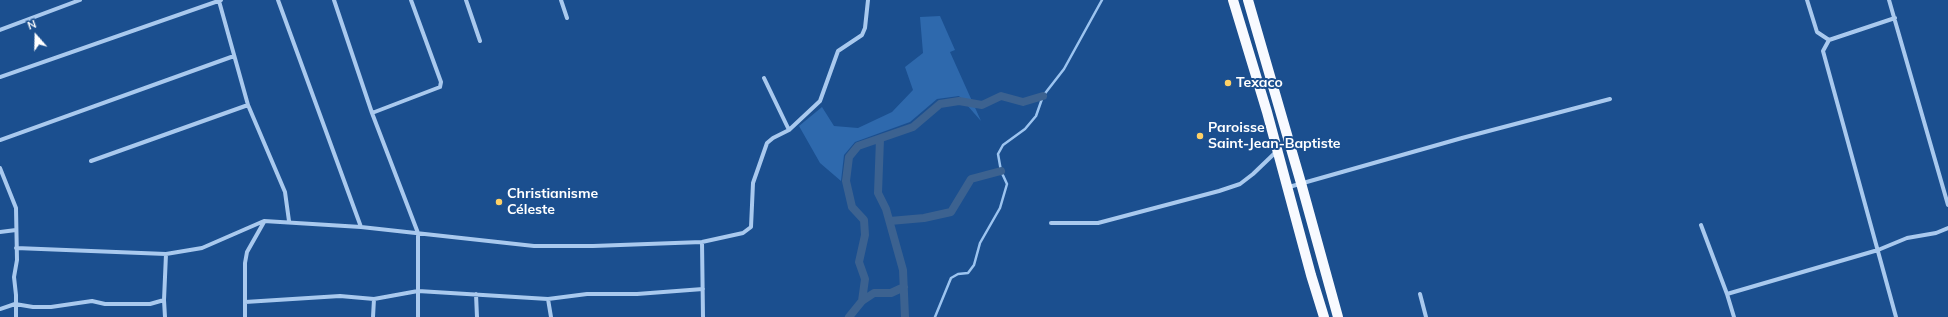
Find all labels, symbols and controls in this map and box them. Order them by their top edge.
north arrow [16,16,56,56]
text: N [26,17,38,33]
place label: Texaco [1236,75,1283,91]
marker: Texaco [1223,78,1233,88]
place label: Paroisse Saint-Jean-Baptiste [1208,120,1341,152]
marker: Paroisse Saint-Jean-Baptiste [1195,131,1205,141]
place label: Christianisme Céleste [507,186,598,218]
marker: Christianisme Céleste [494,197,504,207]

